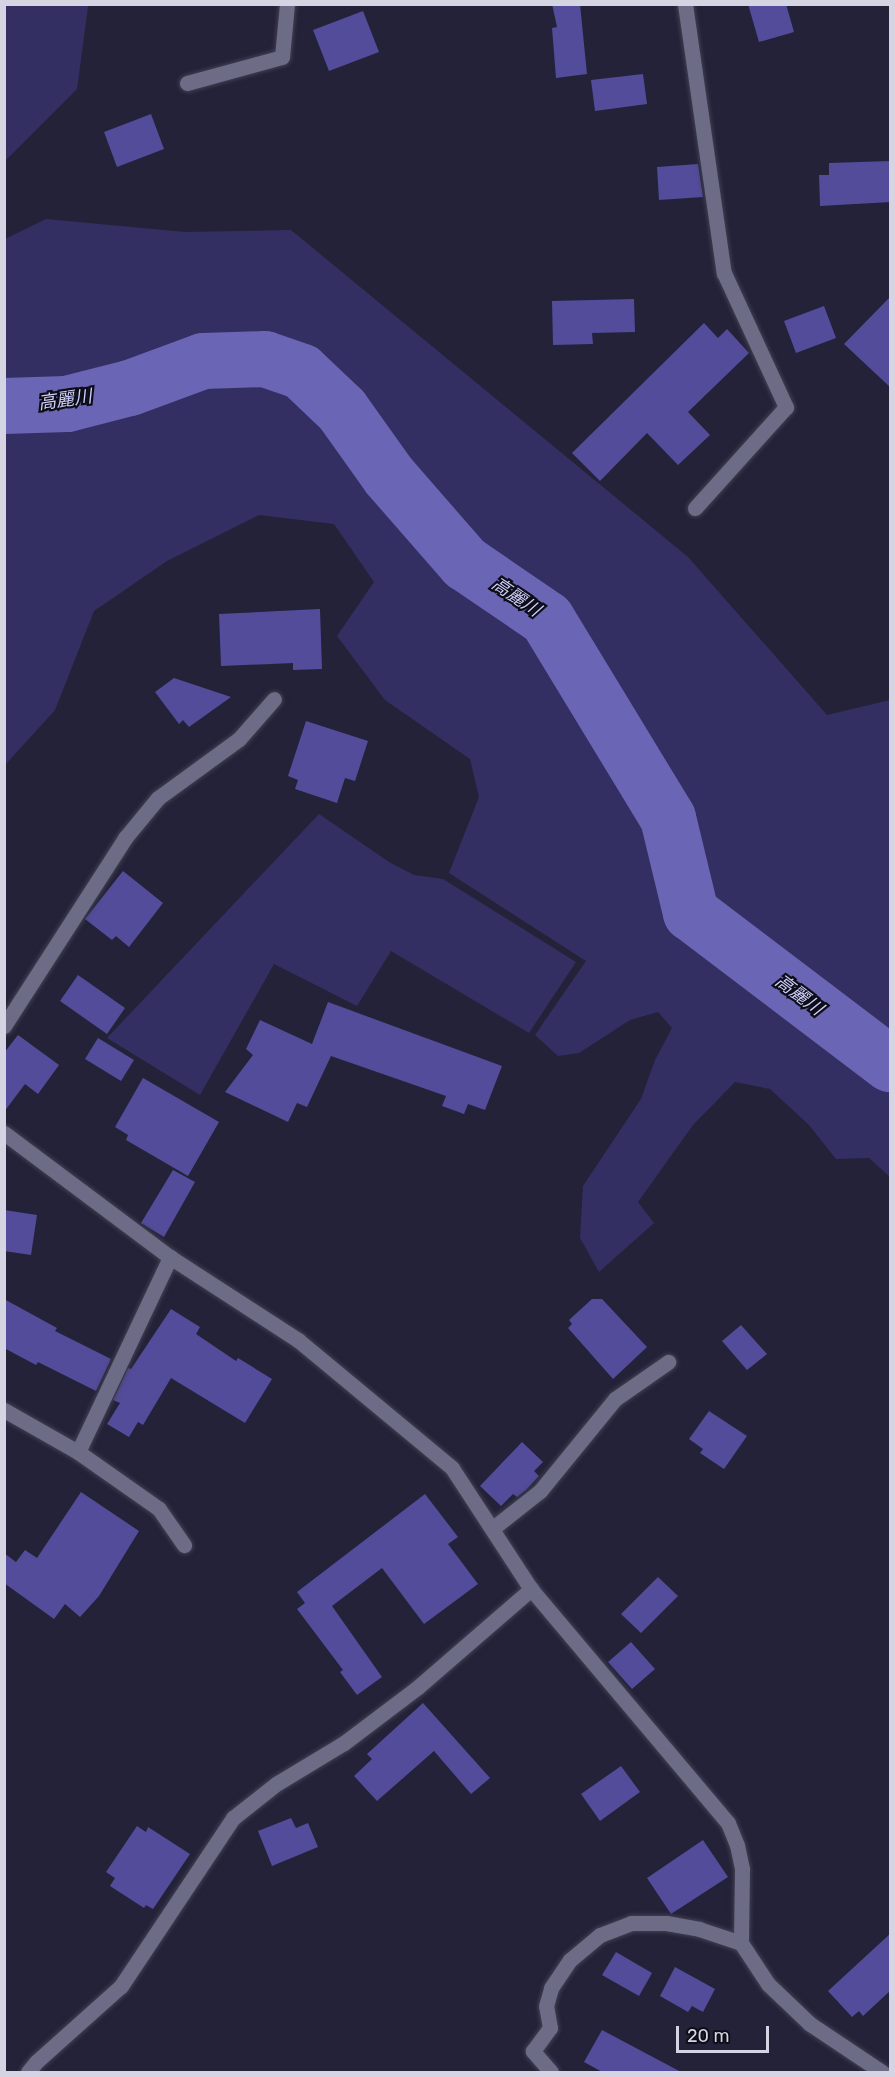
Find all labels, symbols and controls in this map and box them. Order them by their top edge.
water label: 高麗川 [37,386,93,414]
water label: 高麗川 [488,573,544,621]
water label: 高麗川 [771,970,827,1020]
scale bar [679,2014,772,2052]
text: 20 m [687,2025,729,2047]

